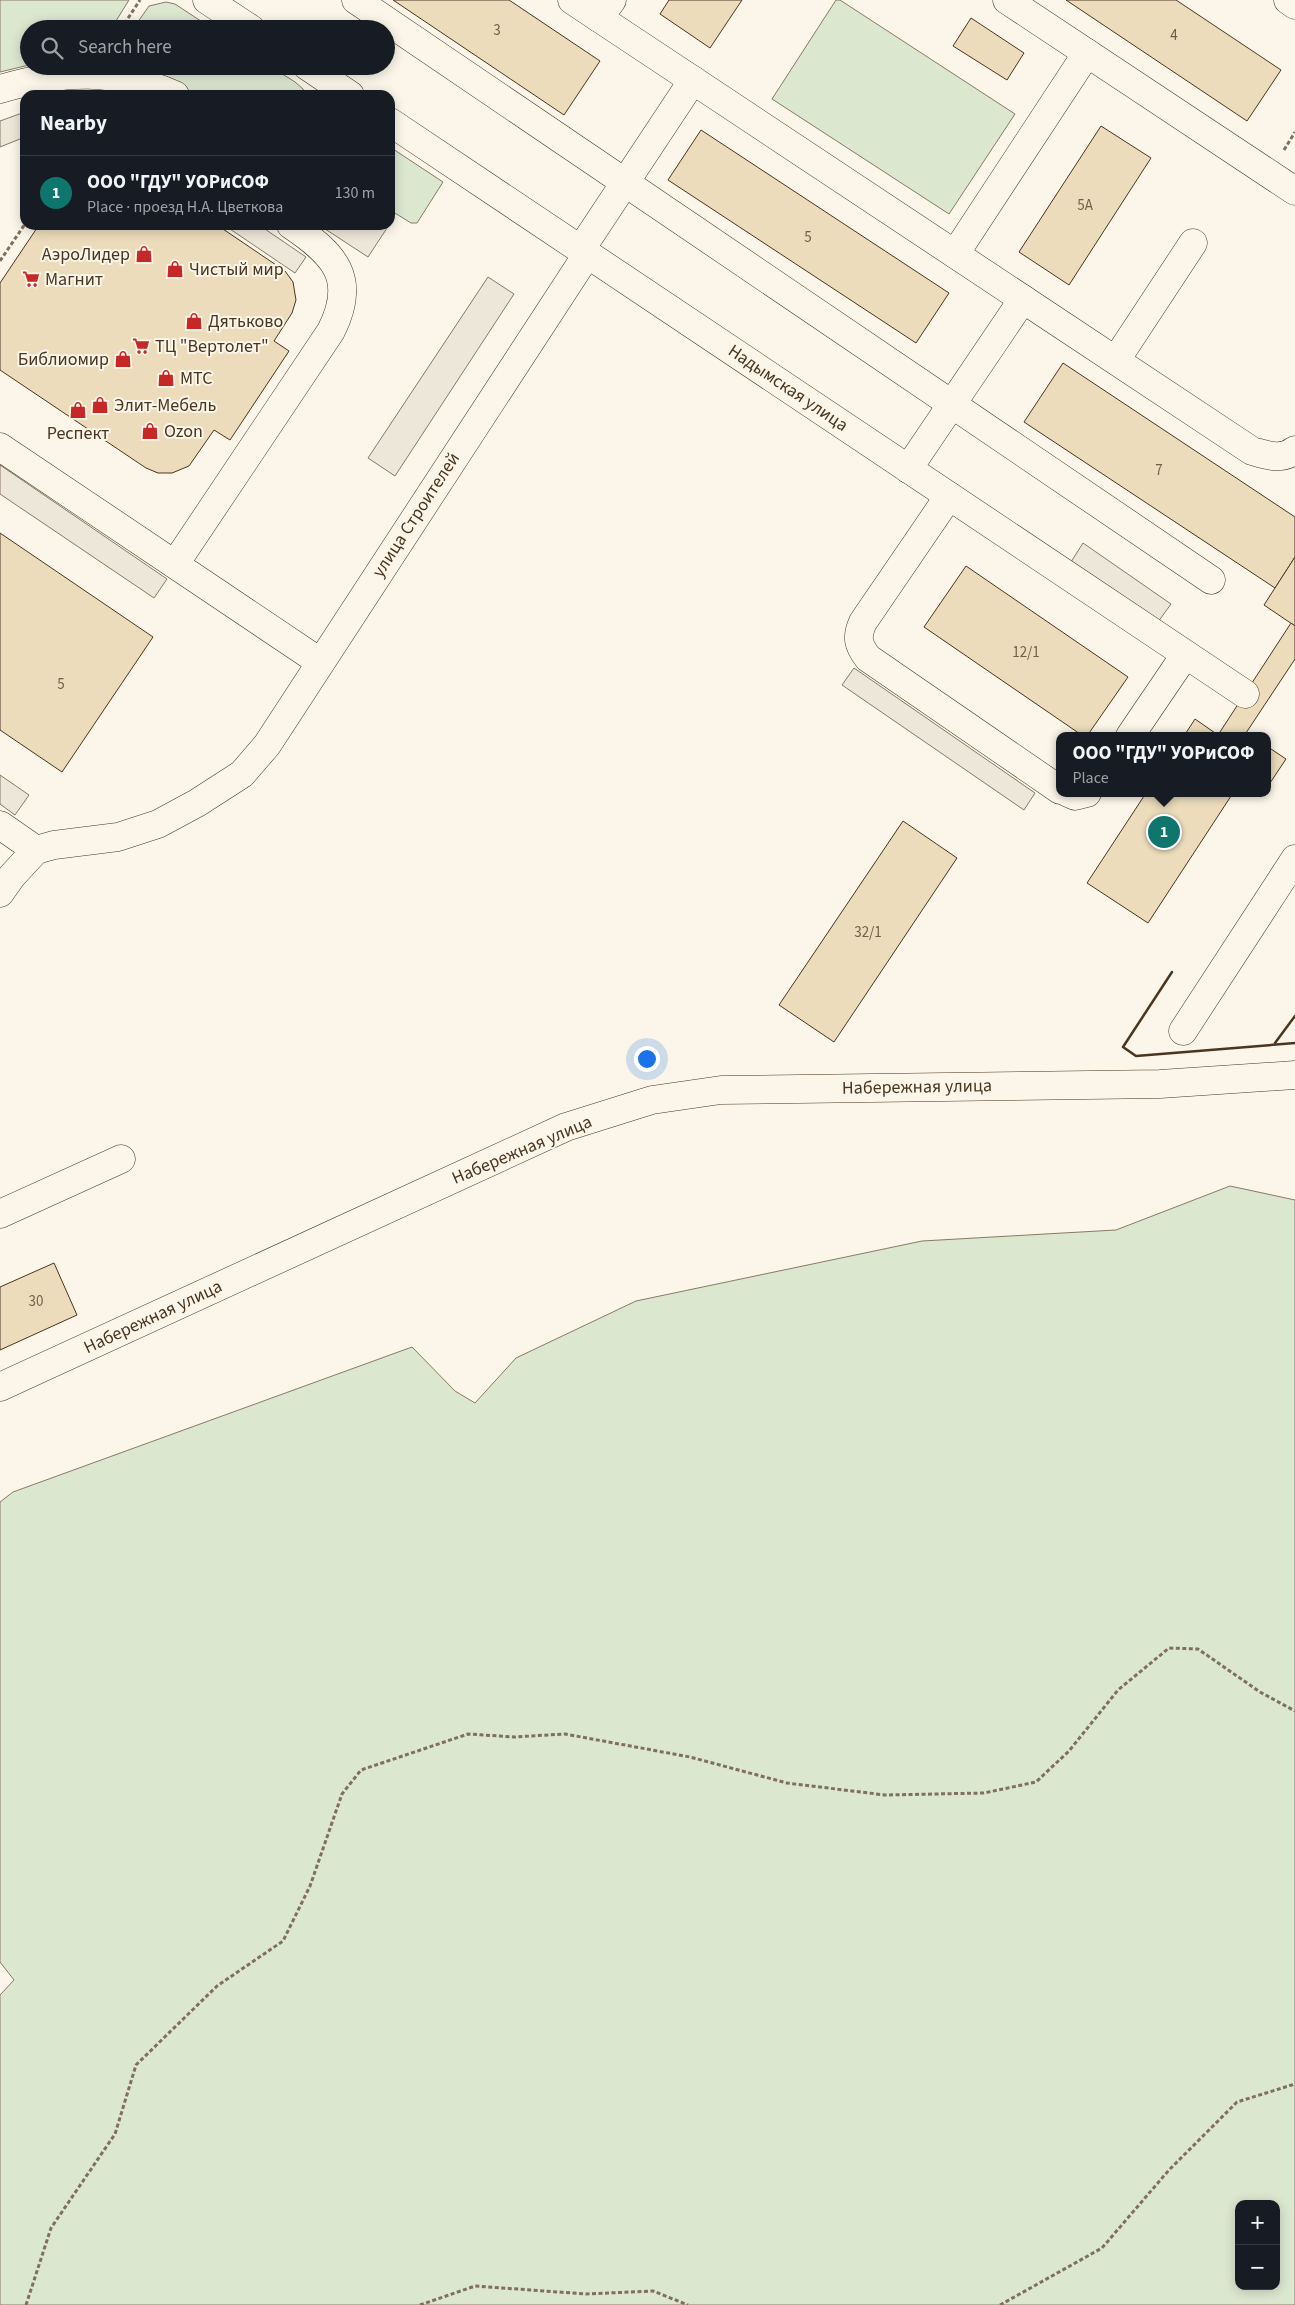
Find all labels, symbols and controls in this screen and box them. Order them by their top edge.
search box [20,20,395,75]
house number: 3 [493,20,501,41]
house number: 4 [1170,25,1178,46]
icon: search [38,34,66,62]
text: Search here [78,34,172,61]
text: Nearby [40,108,107,138]
text: ООО "ГДУ" УОРиСОФ [87,169,269,196]
text: 1 [52,182,60,204]
text: 130 m [335,182,375,204]
house number: 5А [1077,195,1094,216]
text: Place · проезд Н.А. Цветкова [87,196,283,218]
house number: 5 [804,227,812,248]
place label: АэроЛидер [42,242,130,267]
shop icon: АэроЛидер [134,244,154,264]
place label: Чистый мир [189,257,284,282]
shop icon: Чистый мир [165,259,185,279]
place label: Магнит [45,267,103,292]
supermarket icon: Магнит [21,269,41,289]
place label: Дятьково [208,309,283,334]
shop icon: Дятьково [184,311,204,331]
place label: ТЦ "Вертолет" [155,334,269,359]
supermarket icon: ТЦ "Вертолет" [131,336,151,356]
street label: Надымская улица [723,338,853,438]
place label: Библиомир [18,347,109,372]
shop icon: Библиомир [113,349,133,369]
place label: МТС [180,366,213,391]
shop icon: МТС [156,368,176,388]
place label: Элит-Мебель [114,393,217,418]
shop icon: Элит-Мебель [90,395,110,415]
shop icon: Респект [68,400,88,420]
place label: Ozon [164,419,203,444]
place label: Респект [47,421,109,446]
shop icon: Ozon [140,421,160,441]
street label: улица Строителей [366,448,466,582]
house number: 7 [1155,460,1163,481]
house number: 12/1 [1012,642,1040,663]
house number: 5 [57,674,65,695]
popup [1056,732,1271,797]
text: ООО "ГДУ" УОРиСОФ [1072,740,1255,767]
text: Place [1072,767,1109,789]
pin: 1 [1148,813,1180,851]
house number: 32/1 [854,922,882,943]
your location [634,1046,660,1072]
street label: Набережная улица [842,1073,992,1101]
street label: Набережная улица [448,1109,596,1191]
street label: Набережная улица [80,1274,226,1360]
house number: 30 [29,1291,43,1312]
map controls [1235,2200,1280,2290]
button: + [1235,2200,1280,2245]
button: − [1235,2245,1280,2290]

